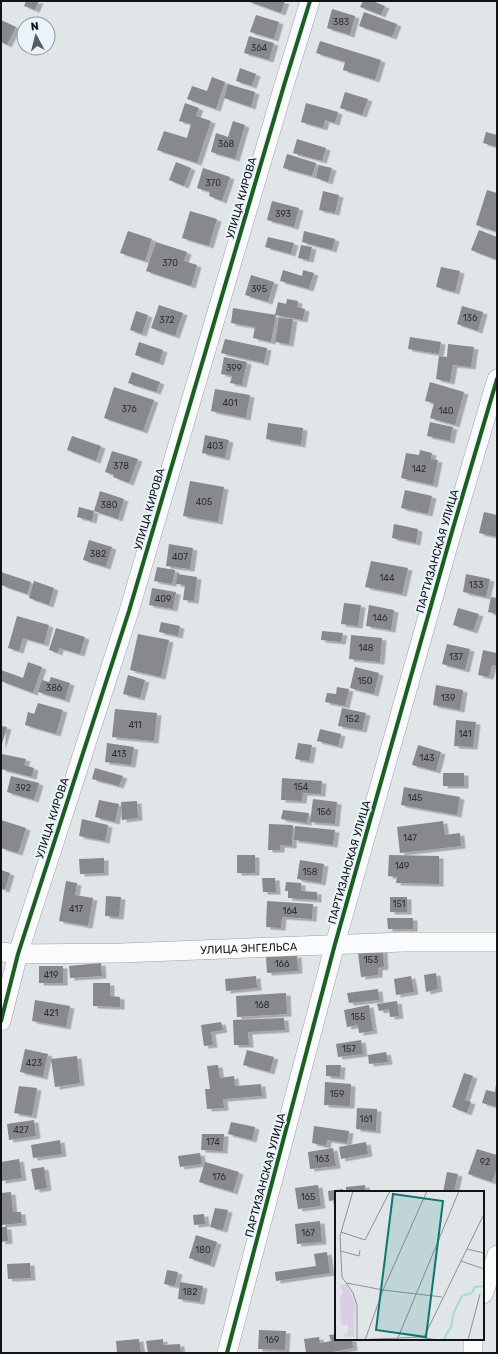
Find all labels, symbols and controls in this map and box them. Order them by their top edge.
north arrow [16,16,56,56]
house number: 383 [333,17,349,27]
text: N [30,20,40,34]
house number: 364 [251,43,268,53]
house number: 368 [218,139,235,149]
street label: УЛИЦА КИРОВА [224,155,260,241]
house number: 370 [205,178,221,188]
house number: 393 [275,209,291,219]
house number: 370 [162,258,178,268]
house number: 395 [251,284,267,294]
house number: 136 [463,313,478,323]
house number: 372 [159,315,175,325]
house number: 399 [226,363,242,373]
house number: 401 [222,398,238,408]
house number: 376 [121,404,137,414]
house number: 140 [438,406,454,416]
house number: 403 [207,441,223,451]
house number: 378 [113,461,129,471]
house number: 142 [412,464,426,474]
street label: УЛИЦА КИРОВА [132,466,168,552]
street label: ПАРТИЗАНСКАЯ УЛИЦА [414,487,462,614]
house number: 405 [196,497,212,507]
house number: 380 [101,500,118,510]
house number: 382 [90,549,106,559]
house number: 407 [172,552,188,562]
house number: 144 [379,573,395,583]
house number: 133 [469,580,483,590]
house number: 409 [155,594,171,604]
house number: 146 [373,613,388,623]
house number: 148 [358,643,374,653]
house number: 137 [449,652,463,662]
house number: 150 [358,676,373,686]
house number: 386 [46,683,63,693]
house number: 139 [441,693,455,703]
house number: 152 [345,714,359,724]
house number: 411 [128,720,142,730]
house number: 141 [458,729,472,739]
house number: 413 [112,749,126,759]
house number: 143 [420,753,434,763]
street label: УЛИЦА КИРОВА [33,775,72,860]
house number: 154 [294,782,309,792]
house number: 392 [15,783,31,793]
house number: 145 [408,793,422,803]
street label: ПАРТИЗАНСКАЯ УЛИЦА [326,798,374,925]
house number: 156 [317,807,332,817]
house number: 147 [403,833,417,843]
house number: 149 [395,861,409,871]
house number: 158 [303,867,318,877]
house number: 151 [393,899,406,909]
house number: 417 [69,904,83,914]
house number: 164 [283,906,298,916]
street label: УЛИЦА ЭНГЕЛЬСА [200,940,298,957]
house number: 153 [364,955,378,965]
house number: 166 [275,959,290,969]
house number: 419 [44,970,58,980]
house number: 168 [254,1000,270,1010]
house number: 421 [44,1008,59,1018]
house number: 155 [351,1012,365,1022]
house number: 157 [342,1044,356,1054]
house number: 423 [26,1058,42,1068]
house number: 159 [330,1089,344,1099]
street label: ПАРТИЗАНСКАЯ УЛИЦА [243,1111,288,1239]
house number: 161 [360,1114,373,1124]
house number: 427 [13,1125,29,1135]
house number: 174 [206,1137,220,1147]
house number: 163 [315,1154,329,1164]
house number: 92 [480,1157,490,1167]
house number: 176 [212,1172,226,1182]
inset map [335,1191,484,1340]
house number: 165 [301,1192,315,1202]
house number: 167 [301,1228,315,1238]
house number: 180 [195,1245,211,1255]
house number: 182 [183,1287,197,1297]
house number: 169 [265,1335,279,1345]

